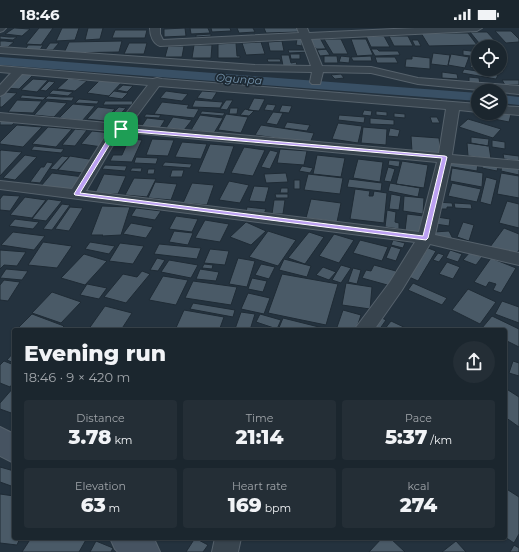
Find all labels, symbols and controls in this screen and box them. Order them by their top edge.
text: 18:46 [20,5,60,24]
map controls [471,40,507,120]
button: locate [471,40,507,76]
water label: Ogunpa [215,70,263,88]
button: layers [471,84,507,120]
pin [104,112,138,146]
icon: arrive [110,118,132,140]
text: Evening run [24,340,166,367]
button: share [453,341,495,383]
text: 18:46 · 9 × 420 m [24,369,130,385]
text: Distance [76,411,125,425]
text: Time [246,411,273,425]
text: Pace [405,411,432,425]
text: 3.78 [68,425,112,449]
text: 21:14 [236,425,283,449]
text: 5:37 [385,425,427,449]
text: km [112,433,133,447]
text: /km [427,433,452,447]
text: Elevation [75,479,126,493]
text: Heart rate [232,479,287,493]
text: kcal [408,479,430,493]
text: 63 [81,493,106,517]
text: 169 [228,493,262,517]
text: 274 [400,493,437,517]
text: m [106,501,120,515]
text: bpm [262,501,291,515]

